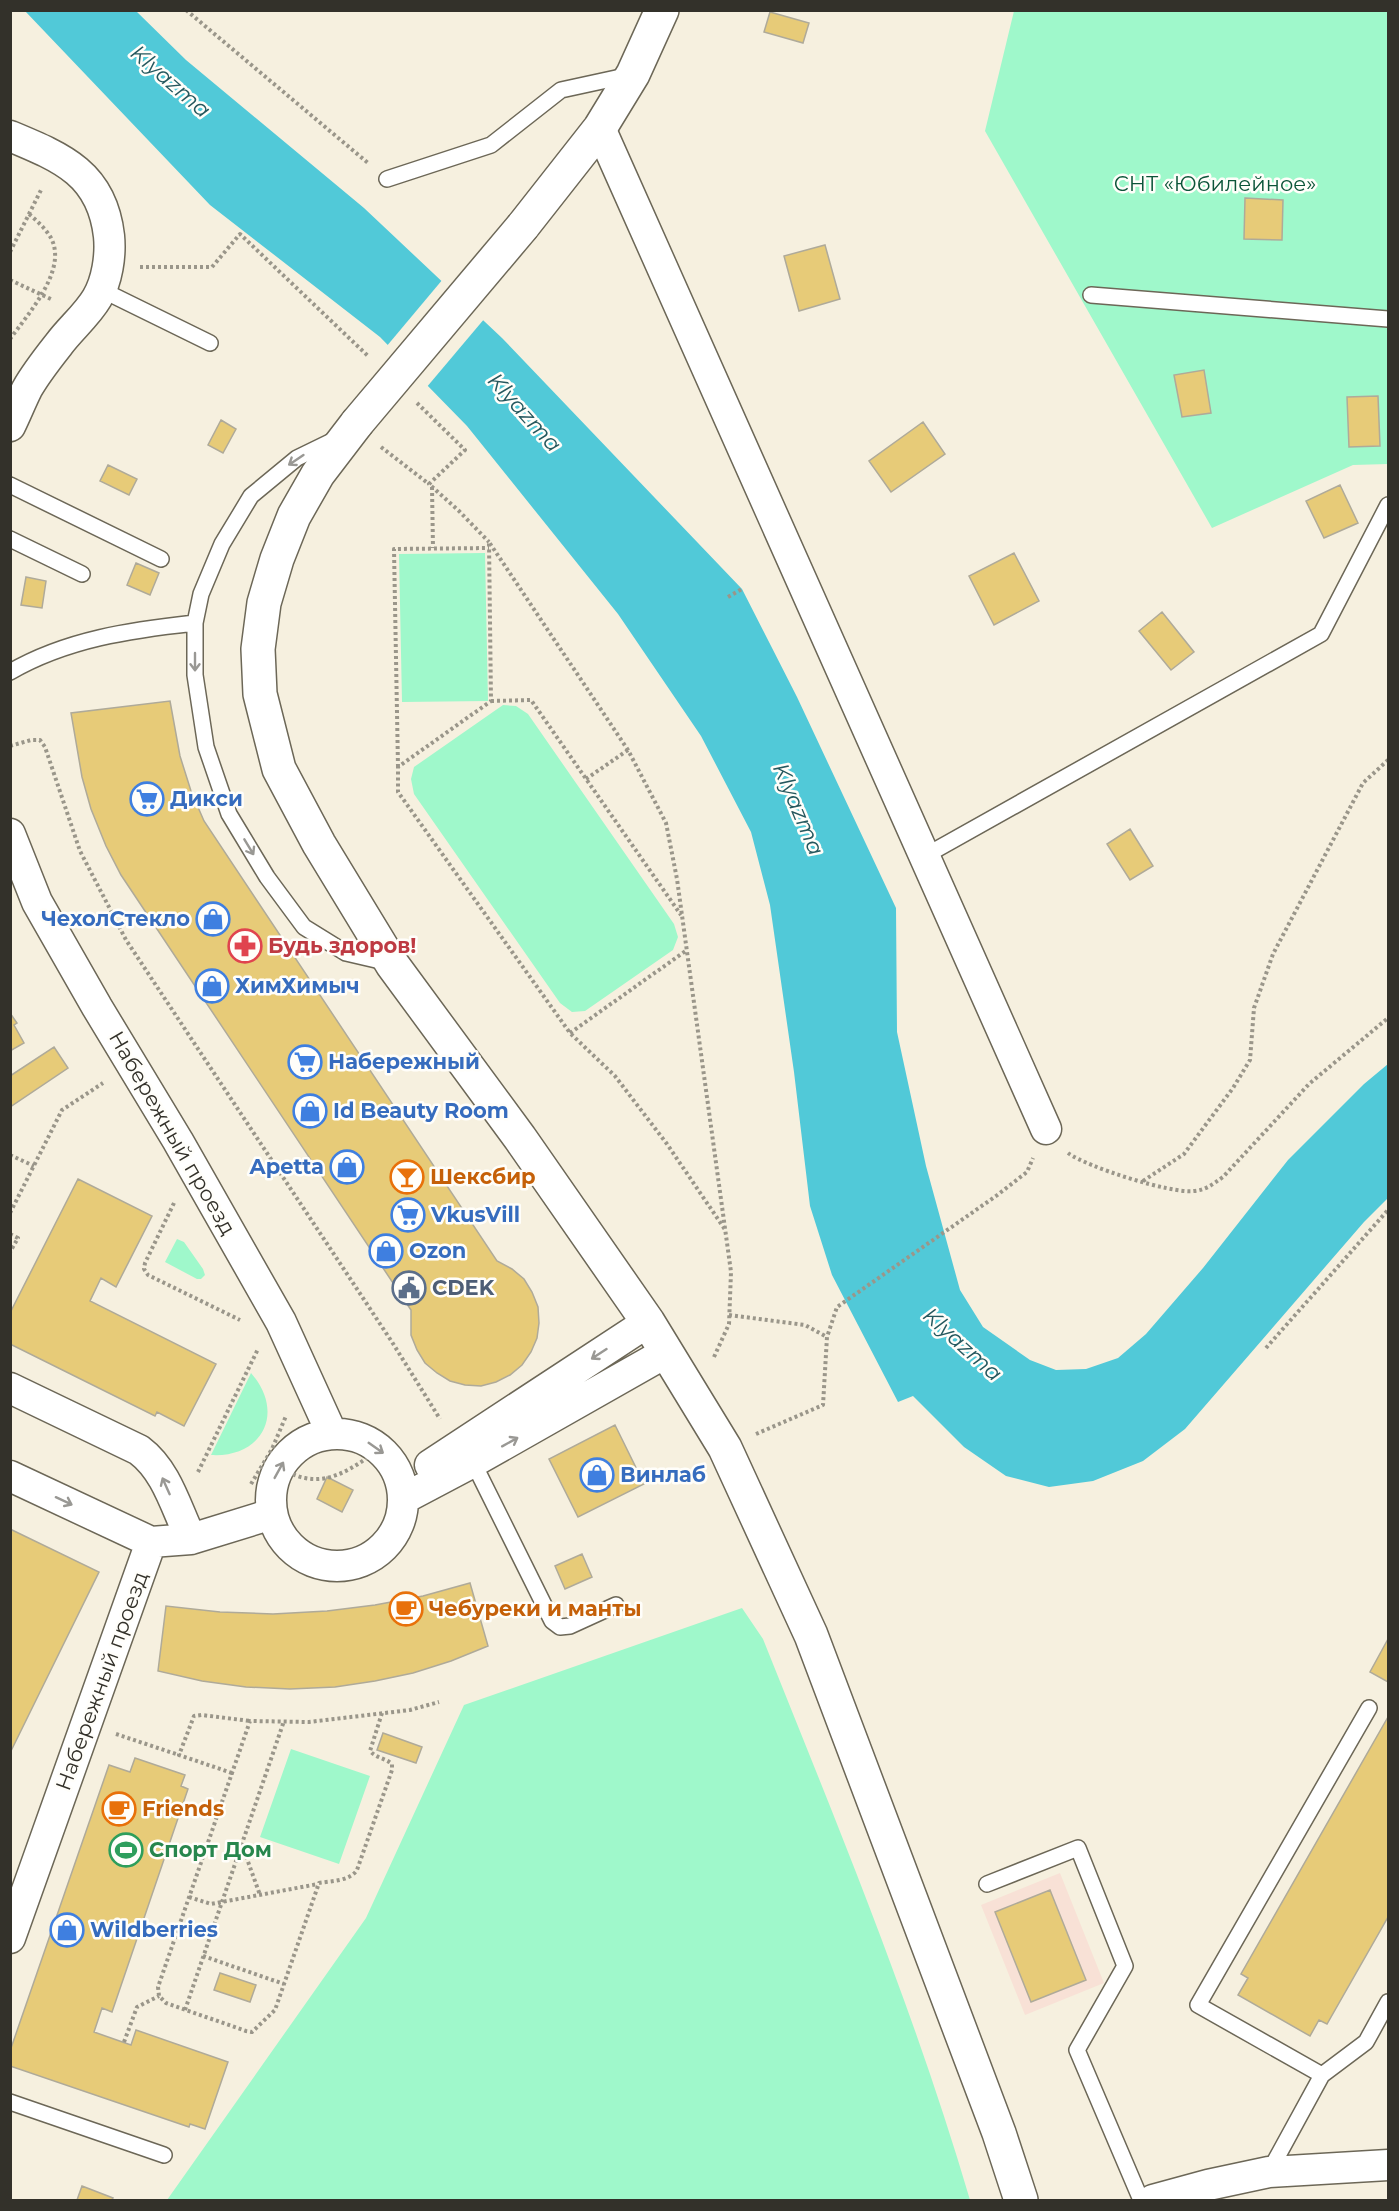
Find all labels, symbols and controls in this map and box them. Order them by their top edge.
water label: Klyazma [125,39,216,124]
park label: СНТ «Юбилейное» [1114,171,1316,196]
water label: Klyazma [482,367,567,458]
one-way arrow [288,454,305,466]
one-way arrow [189,652,201,672]
water label: Klyazma [767,759,830,859]
supermarket icon: Дикси [129,781,165,817]
place label: Дикси [170,786,243,811]
one-way arrow [244,838,256,855]
shop icon: ЧехолСтекло [195,901,231,937]
place label: ЧехолСтекло [41,906,190,931]
pharmacy icon: Будь здоров! [227,928,263,964]
place label: Будь здоров! [268,933,416,958]
shop icon: ХимХимыч [194,968,230,1004]
place label: ХимХимыч [235,973,360,998]
street label: Набережный проезд [104,1026,241,1239]
supermarket icon: Набережный [287,1044,323,1080]
place label: Набережный [328,1049,480,1074]
shop icon: Id Beauty Room [292,1093,328,1129]
place label: Id Beauty Room [333,1098,509,1123]
shop icon: Apetta [329,1149,365,1185]
place label: Apetta [249,1154,324,1179]
bar icon: Шексбир [389,1159,425,1195]
place label: Шексбир [430,1164,536,1189]
supermarket icon: VkusVill [390,1197,426,1233]
place label: VkusVill [430,1202,520,1227]
shop icon: Ozon [368,1233,404,1269]
place label: Ozon [409,1238,466,1263]
public building icon: CDEK [391,1270,427,1306]
place label: CDEK [432,1275,495,1300]
water label: Klyazma [917,1302,1008,1387]
one-way arrow [592,1348,608,1360]
one-way arrow [501,1435,518,1447]
one-way arrow [368,1442,384,1454]
shop icon: Винлаб [579,1457,615,1493]
one-way arrow [274,1461,285,1479]
place label: Винлаб [620,1462,706,1487]
one-way arrow [160,1477,172,1495]
one-way arrow [54,1496,72,1507]
street label: Набережный проезд [50,1568,153,1794]
cafe icon: Чебуреки и манты [388,1591,424,1627]
place label: Чебуреки и манты [429,1596,641,1621]
cafe icon: Friends [101,1791,137,1827]
place label: Friends [142,1796,224,1821]
sports icon: Спорт Дом [108,1832,144,1868]
place label: Спорт Дом [149,1837,272,1862]
shop icon: Wildberries [49,1912,85,1948]
place label: Wildberries [90,1917,218,1942]

